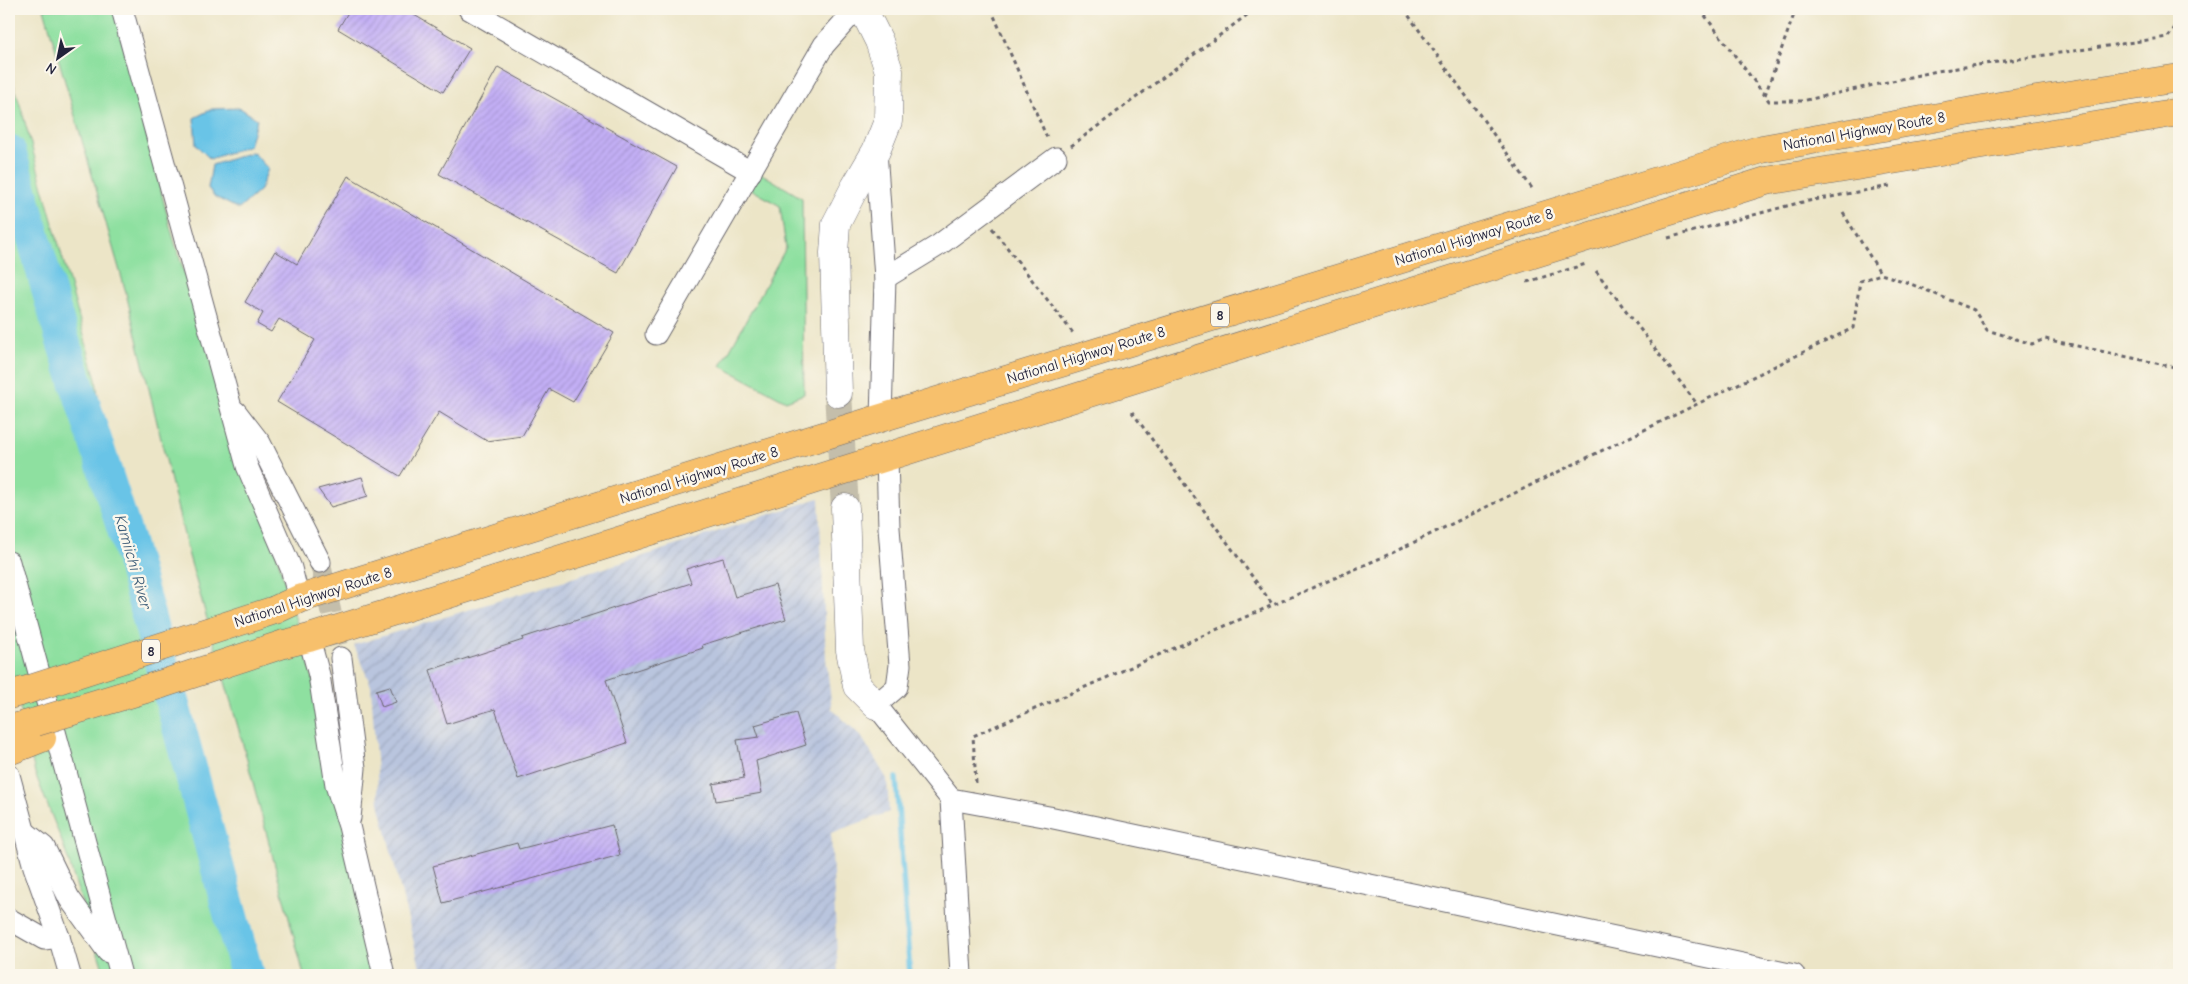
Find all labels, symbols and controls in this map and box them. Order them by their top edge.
north arrow [32,32,82,82]
text: N [43,59,60,78]
street label: National Highway Route 8 [1781,108,1947,154]
street label: National Highway Route 8 [1393,204,1555,270]
road number: 8 [1211,304,1229,326]
street label: National Highway Route 8 [1005,322,1167,388]
street label: National Highway Route 8 [618,442,780,508]
water label: Kamiichi River [111,513,155,612]
street label: National Highway Route 8 [232,563,394,631]
road number: 8 [142,640,160,662]

